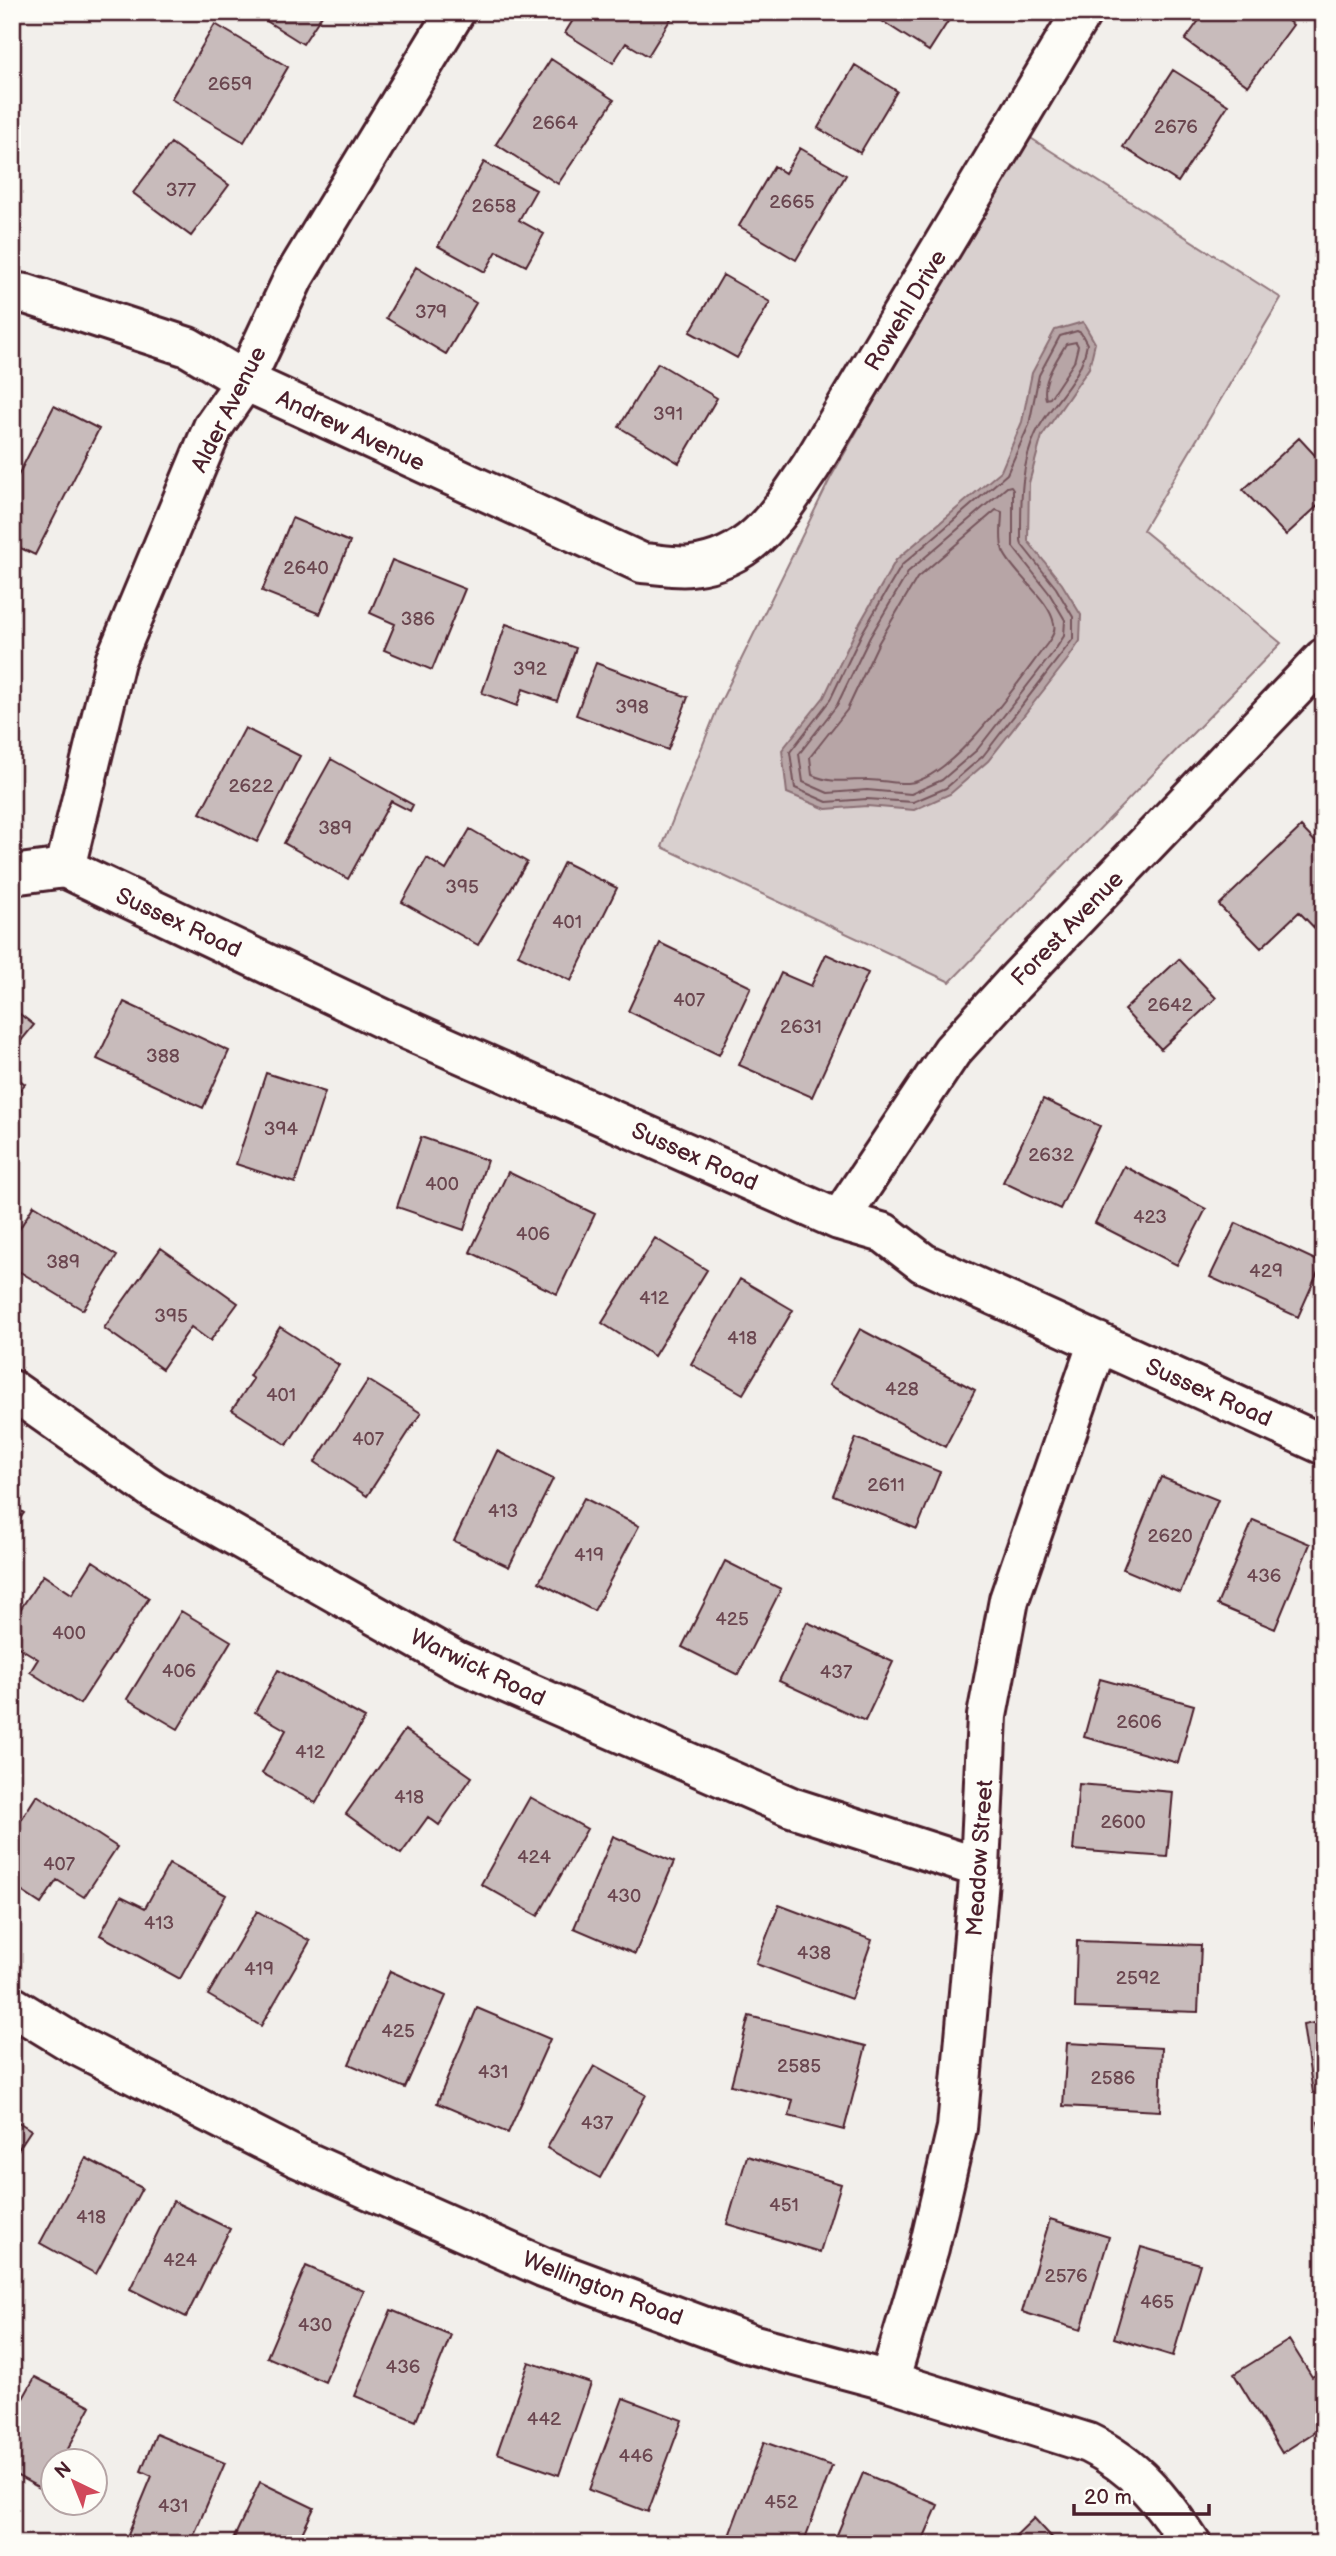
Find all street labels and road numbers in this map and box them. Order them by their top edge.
street label: Rowehl Drive [859,245,953,376]
street label: Alder Avenue [185,342,273,477]
street label: Andrew Avenue [272,384,429,478]
street label: Forest Avenue [1006,865,1130,992]
street label: Sussex Road [111,882,246,964]
street label: Sussex Road [627,1117,762,1197]
street label: Sussex Road [1141,1353,1276,1433]
street label: Warwick Road [405,1623,550,1713]
street label: Meadow Street [961,1779,999,1937]
street label: Wellington Road [519,2246,687,2332]

